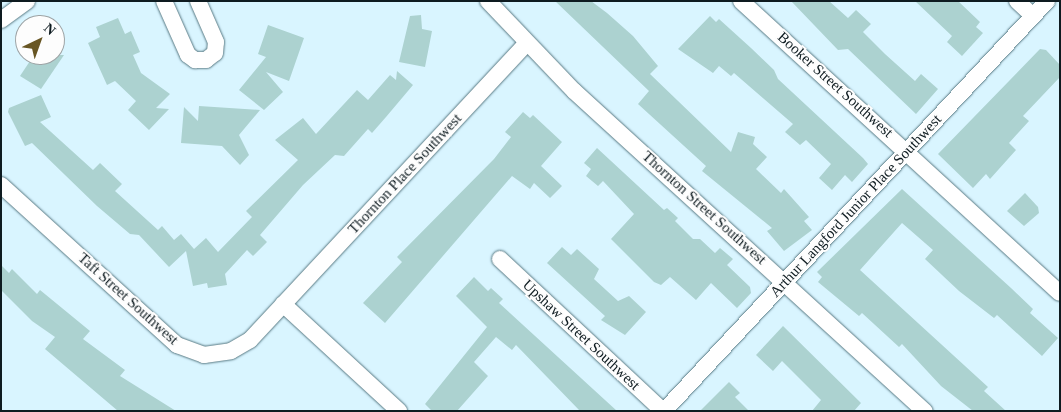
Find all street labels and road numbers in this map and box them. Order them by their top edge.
street label: Booker Street Southwest [774,28,896,142]
street label: Thornton Place Southwest [344,110,466,238]
street label: Arthur Langford Junior Place Southwest [766,111,946,301]
street label: Thornton Street Southwest [638,148,770,268]
street label: Taft Street Southwest [74,249,182,349]
street label: Upshaw Street Southwest [518,276,644,394]

